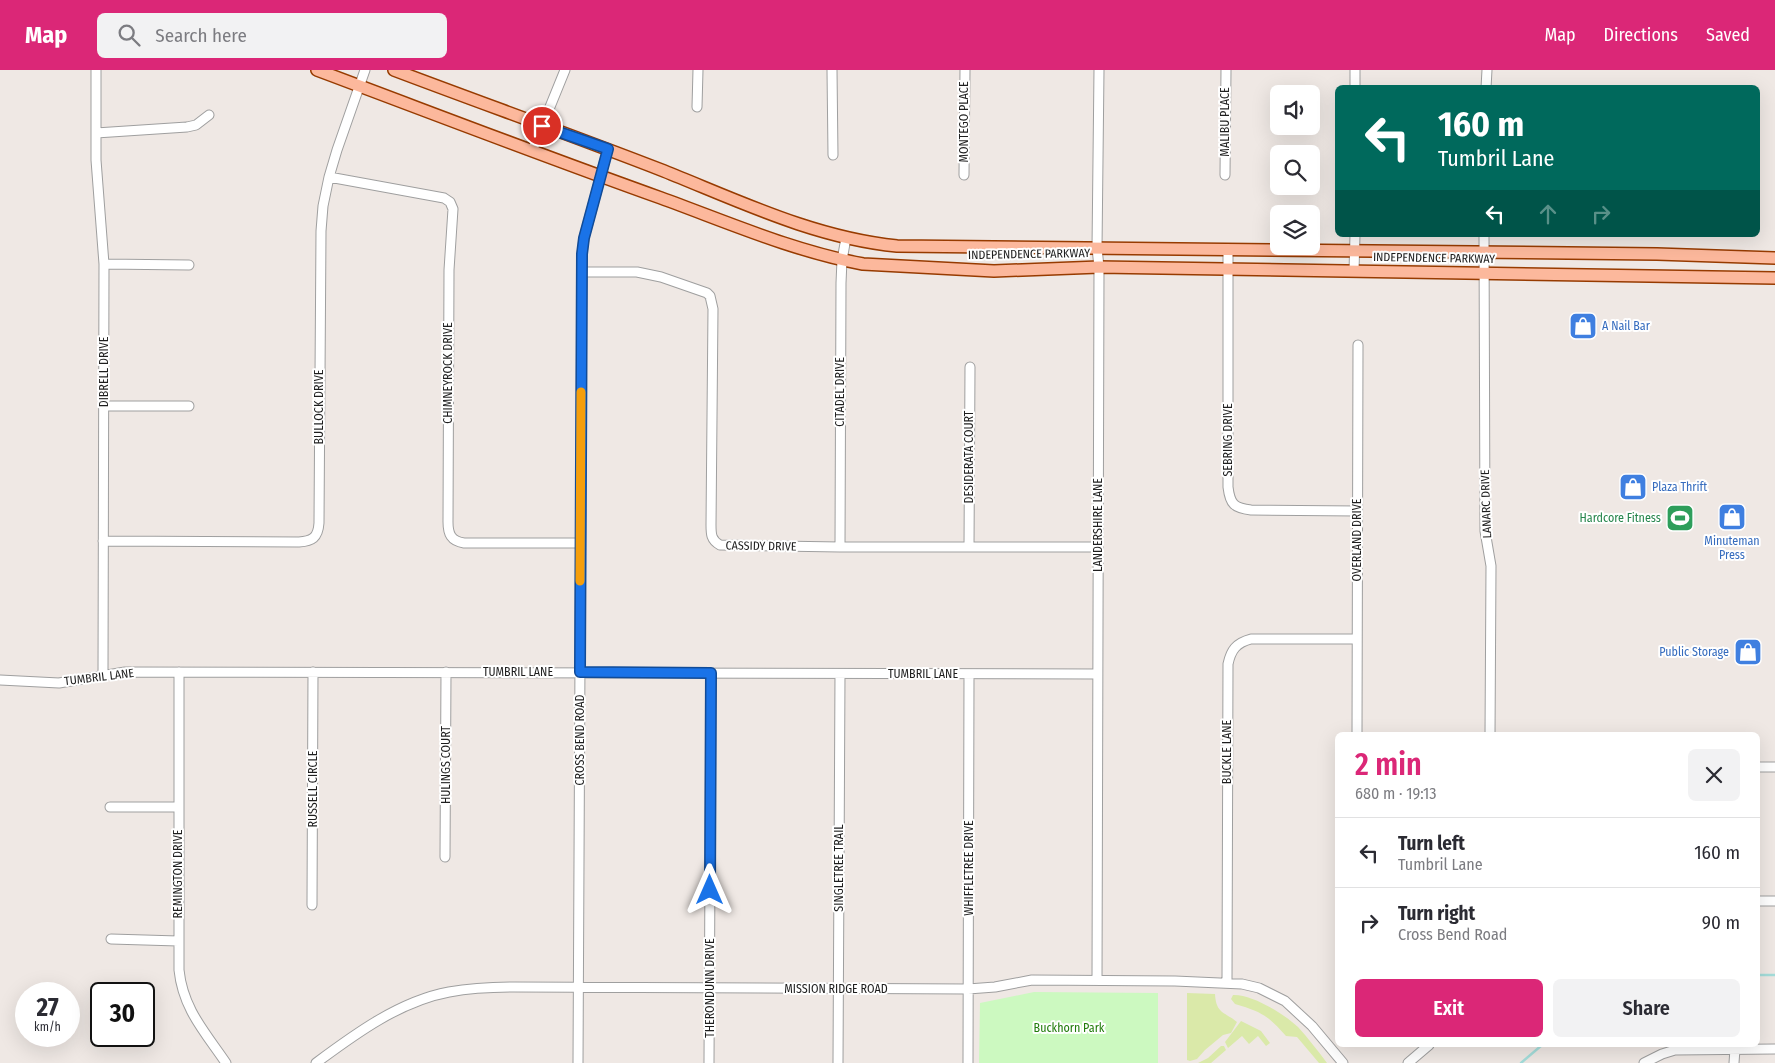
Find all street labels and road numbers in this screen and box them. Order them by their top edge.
street label: MONTEGO PLACE [957,81,971,163]
street label: MALIBU PLACE [1218,87,1232,157]
street label: INDEPENDENCE PARKWAY [968,246,1090,262]
street label: INDEPENDENCE PARKWAY [1373,250,1495,266]
street label: CHIMNEYROCK DRIVE [441,322,455,424]
street label: DIBRELL DRIVE [97,336,111,407]
street label: CITADEL DRIVE [833,357,847,427]
street label: BULLOCK DRIVE [312,369,326,444]
street label: SEBRING DRIVE [1221,403,1235,477]
street label: DESIDERATA COURT [962,410,976,503]
street label: LANARC DRIVE [1478,469,1494,539]
street label: LANDERSHIRE LANE [1091,478,1105,572]
street label: OVERLAND DRIVE [1350,498,1364,581]
street label: CASSIDY DRIVE [725,538,797,554]
street label: TUMBRIL LANE [483,665,553,679]
street label: TUMBRIL LANE [63,666,135,688]
street label: TUMBRIL LANE [888,667,958,681]
street label: CROSS BEND ROAD [573,694,587,786]
street label: BUCKLE LANE [1220,719,1234,784]
street label: HULINGS COURT [439,726,453,804]
street label: RUSSELL CIRCLE [306,750,320,827]
street label: WHIFFLETREE DRIVE [962,820,976,916]
street label: SINGLETREE TRAIL [832,824,846,912]
street label: REMINGTON DRIVE [171,829,185,918]
street label: THERONDUNN DRIVE [703,938,717,1038]
street label: MISSION RIDGE ROAD [784,982,888,996]

